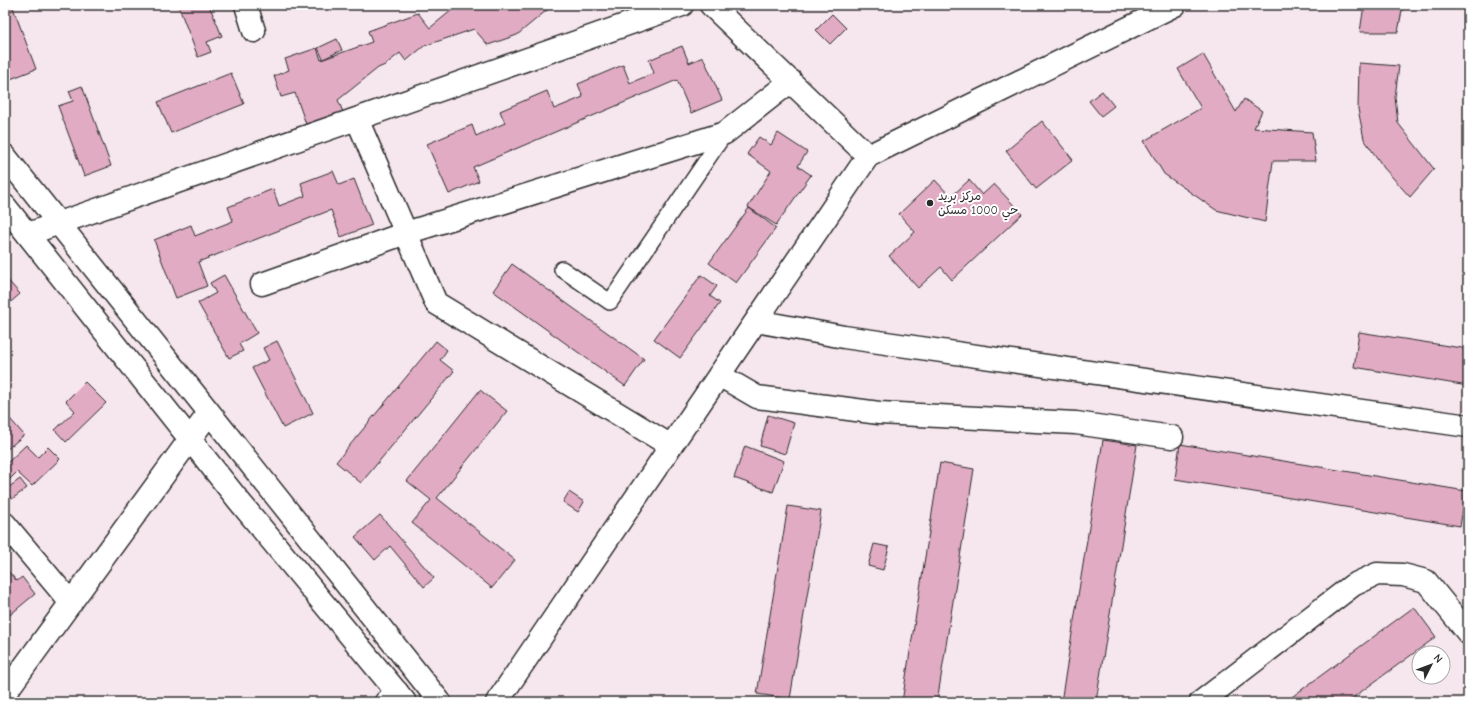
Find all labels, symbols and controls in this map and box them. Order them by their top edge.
place label: مركز بريد حي 1000 مسكن [938,189,1018,221]
marker: مركز بريد حي 1000 مسكن [925,198,935,208]
north arrow [1411,645,1451,685]
text: N [1431,652,1445,666]

